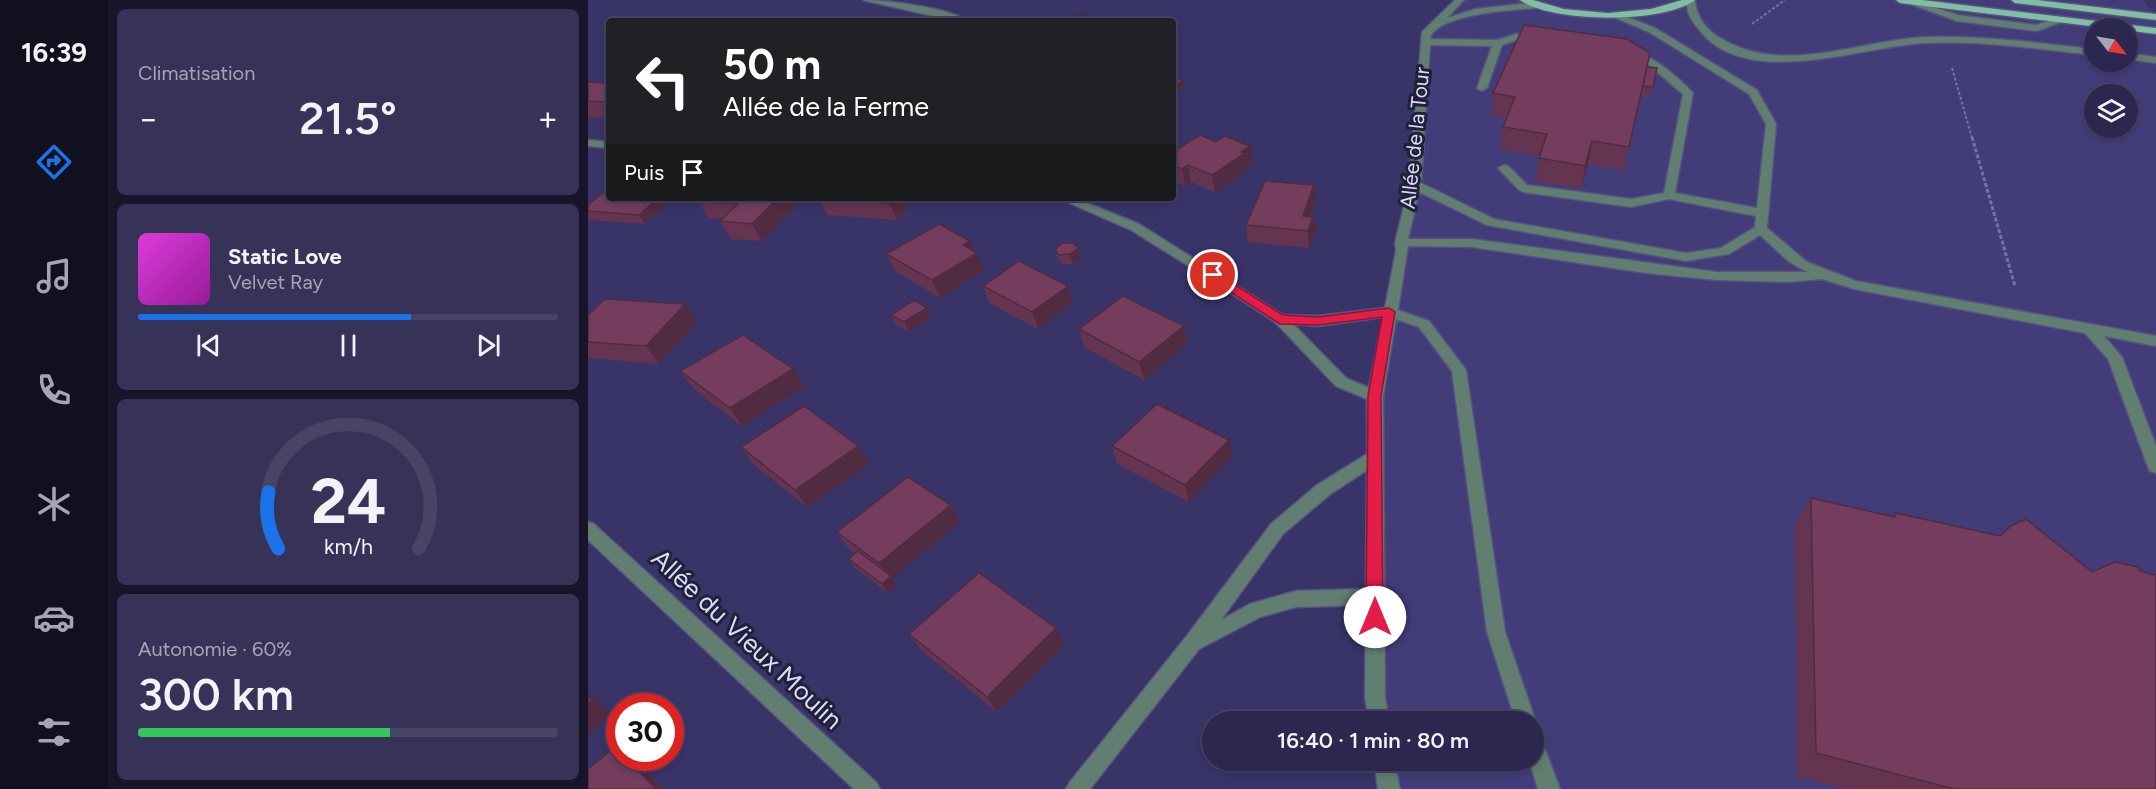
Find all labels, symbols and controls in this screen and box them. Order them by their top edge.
north arrow [2084,18,2138,72]
map controls [2084,18,2138,138]
text: 16:39 [21,36,87,69]
text: 50 m [723,39,821,90]
icon: left [624,42,702,120]
text: Climatisation [138,61,255,85]
street label: Allée de la Tour [1395,66,1434,210]
button: layers [2084,84,2138,138]
text: Allée de la Ferme [723,90,929,123]
text: 21.5° [299,91,397,145]
text: − [138,99,159,138]
text: + [537,99,558,138]
icon: directions [33,141,75,183]
icon: arrive [676,156,709,189]
text: Puis [624,159,664,186]
text: Static Love [228,243,342,270]
pin [1187,249,1238,300]
icon: music [33,255,75,297]
icon: arrive [1196,258,1229,291]
text: Velvet Ray [228,270,323,294]
icon: previous [192,329,225,362]
icon: pause [332,329,365,362]
icon: next [472,329,505,362]
icon: phone [33,369,75,411]
text: 24 [310,464,386,539]
icon: climate [33,483,75,525]
text: km/h [324,534,372,559]
street label: Allée du Vieux Moulin [645,542,849,736]
position arrow [1343,585,1407,649]
icon: car [33,597,75,639]
text: Autonomie · 60% [138,637,292,661]
text: 300 km [138,667,294,721]
speed limit sign: 30 [606,693,684,771]
icon: filters [33,711,75,753]
text: 16:40 · 1 min · 80 m [1277,727,1469,754]

